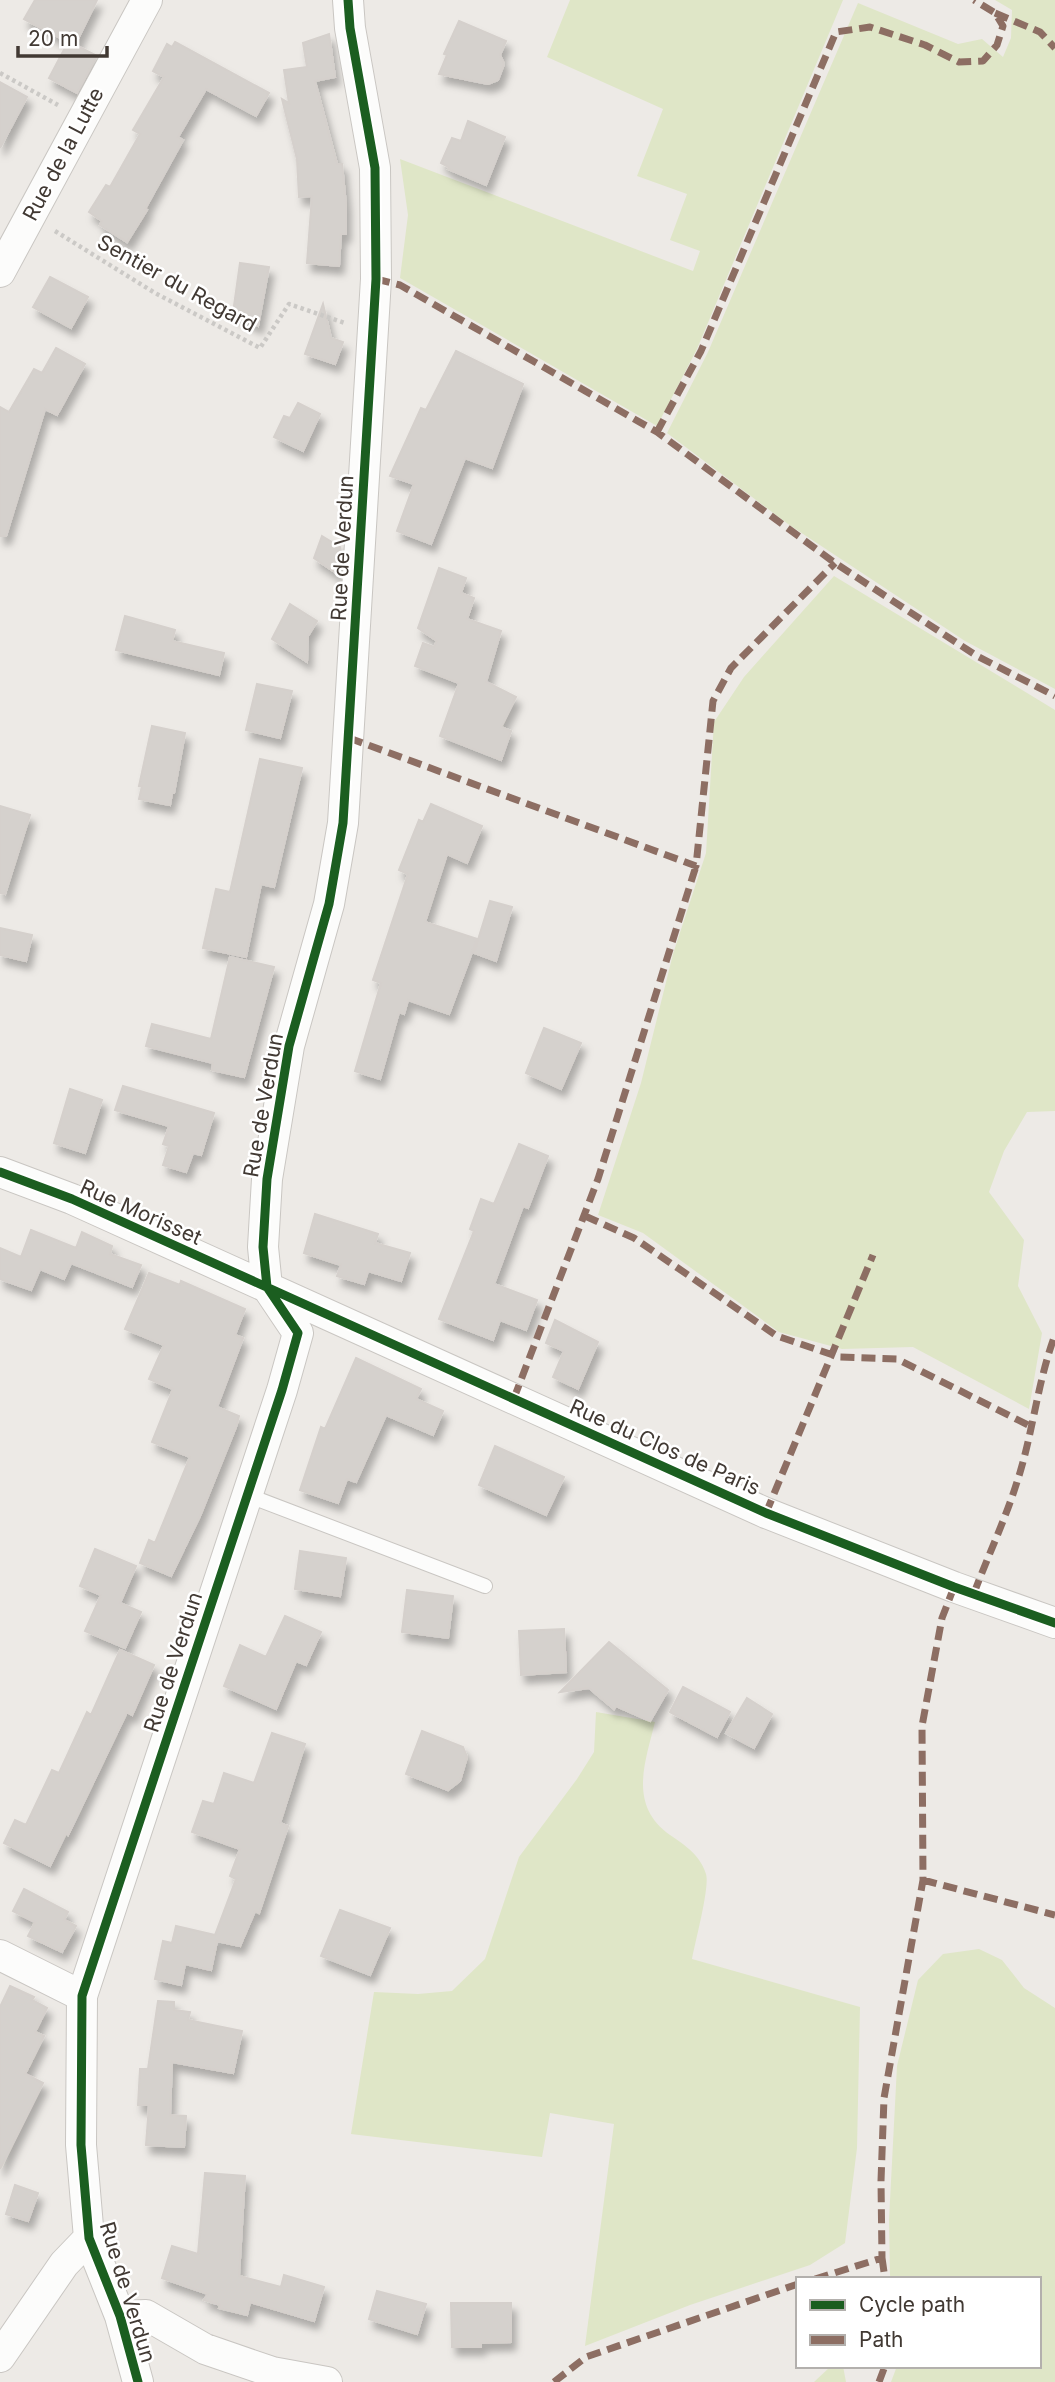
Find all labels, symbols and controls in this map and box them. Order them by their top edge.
scale bar [18,14,107,58]
text: 20 m [28,26,78,51]
street label: Rue de la Lutte [17,83,109,225]
street label: Sentier du Regard [93,229,261,337]
street label: Rue de Verdun [326,474,358,622]
street label: Rue de Verdun [238,1031,288,1179]
street label: Rue Morisset [76,1174,206,1250]
street label: Rue du Clos de Paris [566,1394,764,1500]
street label: Rue de Verdun [139,1589,207,1735]
street label: Rue de Verdun [95,2219,161,2365]
legend [796,2277,1041,2368]
text: Cycle path [859,2292,965,2317]
text: Path [859,2327,904,2352]

